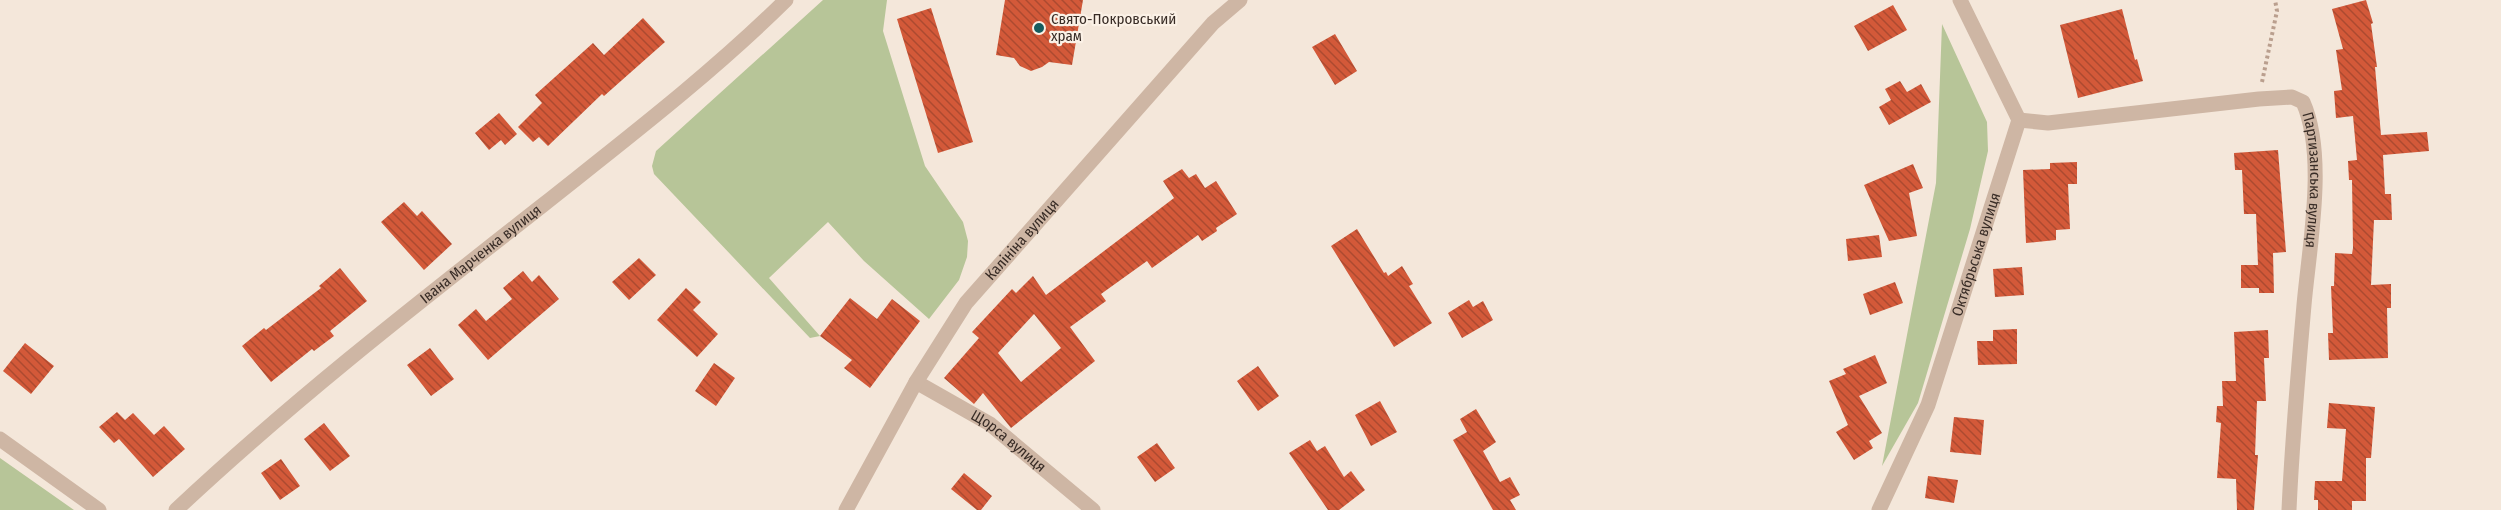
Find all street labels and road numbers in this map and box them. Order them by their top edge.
street label: Партизанська вулиця [2298,110,2324,249]
street label: Октябрьська вулиця [1948,190,2004,318]
street label: Калініна вулиця [981,195,1063,284]
street label: Івана Марченка вулиця [416,201,545,307]
street label: Щорса вулиця [968,406,1050,476]

